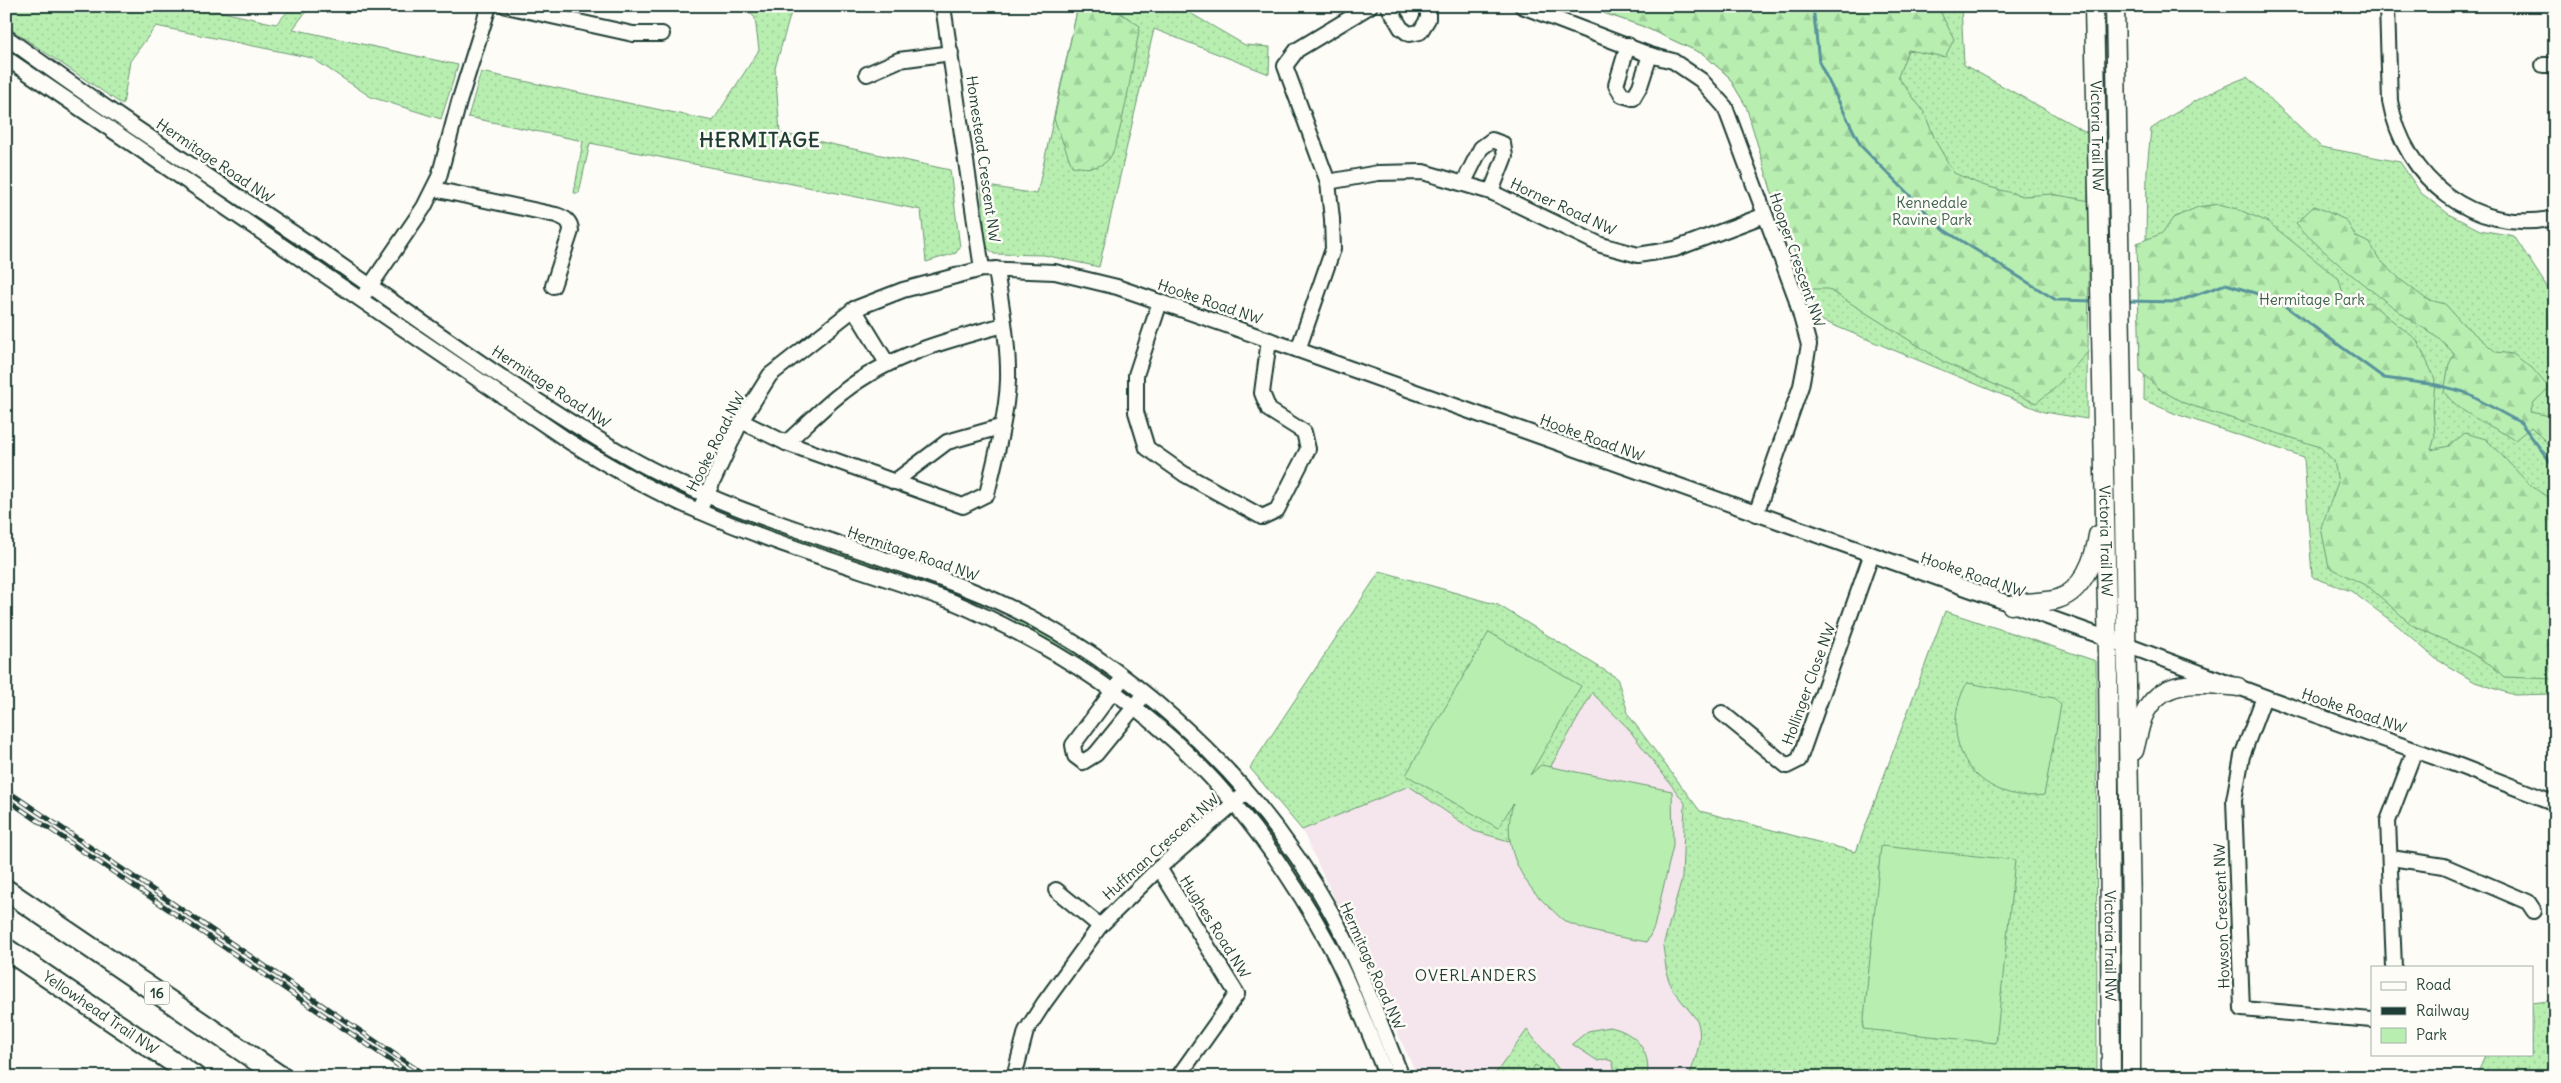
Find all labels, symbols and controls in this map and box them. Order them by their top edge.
street label: Homestead Crescent NW [962,74,1005,244]
street label: Victoria Trail NW [2087,80,2108,192]
street label: Hermitage Road NW [153,114,278,207]
district label: HERMITAGE [699,127,821,152]
street label: Horner Road NW [1507,174,1619,240]
street label: Hooper Crescent NW [1766,190,1830,330]
park label: Kennedale Ravine Park [1892,193,1972,229]
street label: Hooke Road NW [1155,275,1265,328]
park label: Hermitage Park [2259,290,2365,309]
street label: Hermitage Road NW [488,341,615,432]
street label: Hooke Road NW [682,388,749,495]
street label: Hooke Road NW [1537,410,1647,465]
street label: Victoria Trail NW [2095,485,2117,597]
street label: Hermitage Road NW [845,522,982,585]
street label: Hooke Road NW [1918,548,2028,601]
street label: Hollinger Close NW [1778,620,1840,747]
street label: Hooke Road NW [2299,684,2409,737]
street label: Huffman Crescent NW [1098,789,1223,904]
street label: Howson Crescent NW [2209,843,2234,989]
street label: Hughes Road NW [1176,872,1255,982]
street label: Victoria Trail NW [2101,890,2120,1002]
street label: Hermitage Road NW [1336,899,1409,1033]
district label: OVERLANDERS [1415,965,1537,985]
legend [2371,966,2534,1056]
street label: Yellowhead Trail NW [39,967,162,1059]
text: Road [2416,975,2451,994]
road number: 16 [144,981,170,1004]
text: Railway [2416,1001,2470,1020]
text: Park [2416,1025,2447,1044]

